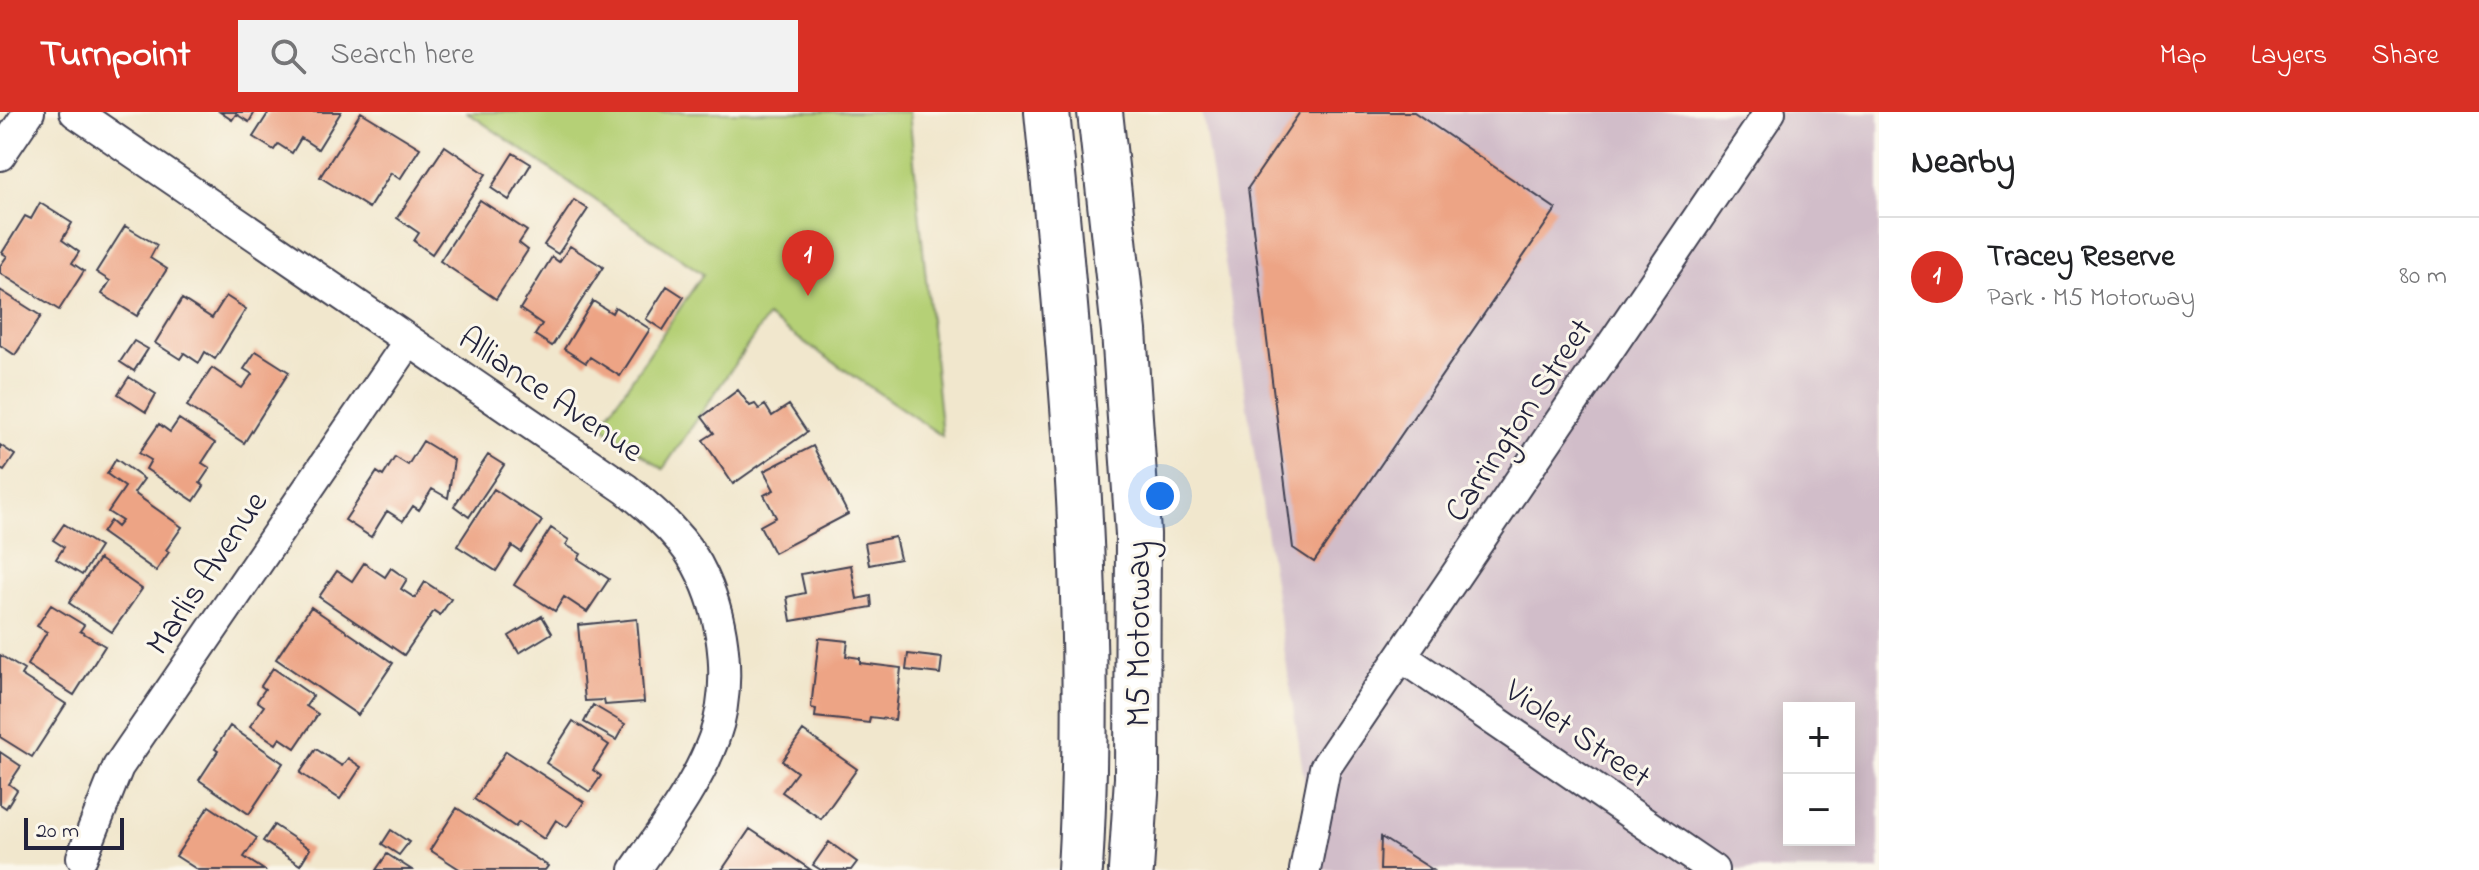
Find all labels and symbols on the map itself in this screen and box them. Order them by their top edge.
pin: 1 [782,230,834,296]
street label: Carrington Street [1434,309,1607,533]
street label: Alliance Avenue [447,316,653,477]
your location [1140,476,1180,516]
street label: Marlis Avenue [135,481,282,666]
street label: M5 Motorway [1116,541,1166,727]
street label: Violet Street [1493,667,1660,803]
scale bar [24,814,124,850]

